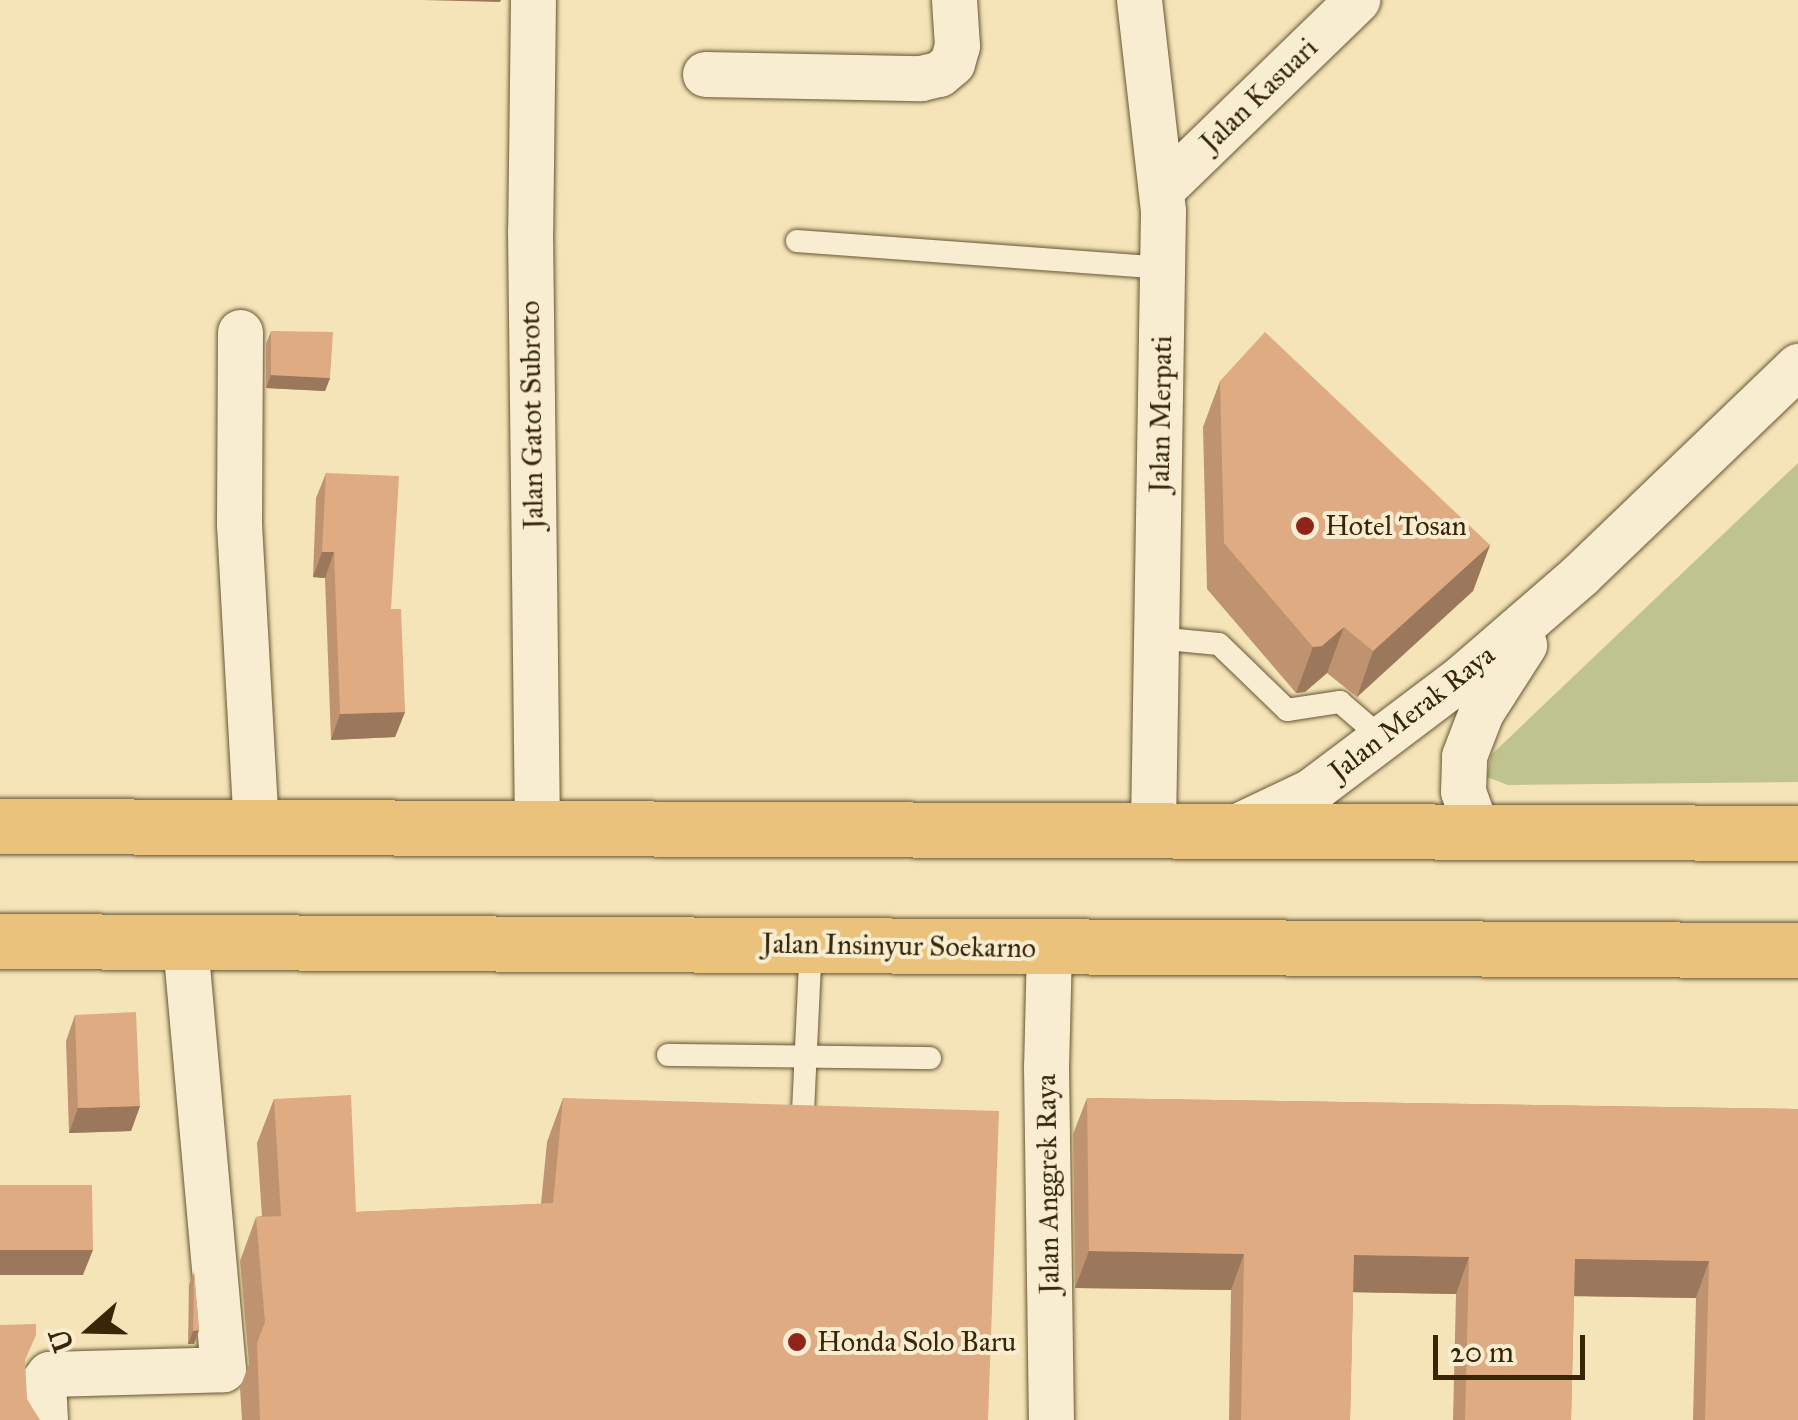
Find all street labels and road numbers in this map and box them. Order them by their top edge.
street label: Jalan Kasuari [1193,31,1325,159]
street label: Jalan Gatot Subroto [513,300,551,530]
street label: Jalan Merpati [1143,335,1179,493]
street label: Jalan Merak Raya [1323,638,1501,788]
street label: Jalan Insinyur Soekarno [762,927,1036,965]
street label: Jalan Anggrek Raya [1029,1074,1067,1294]

